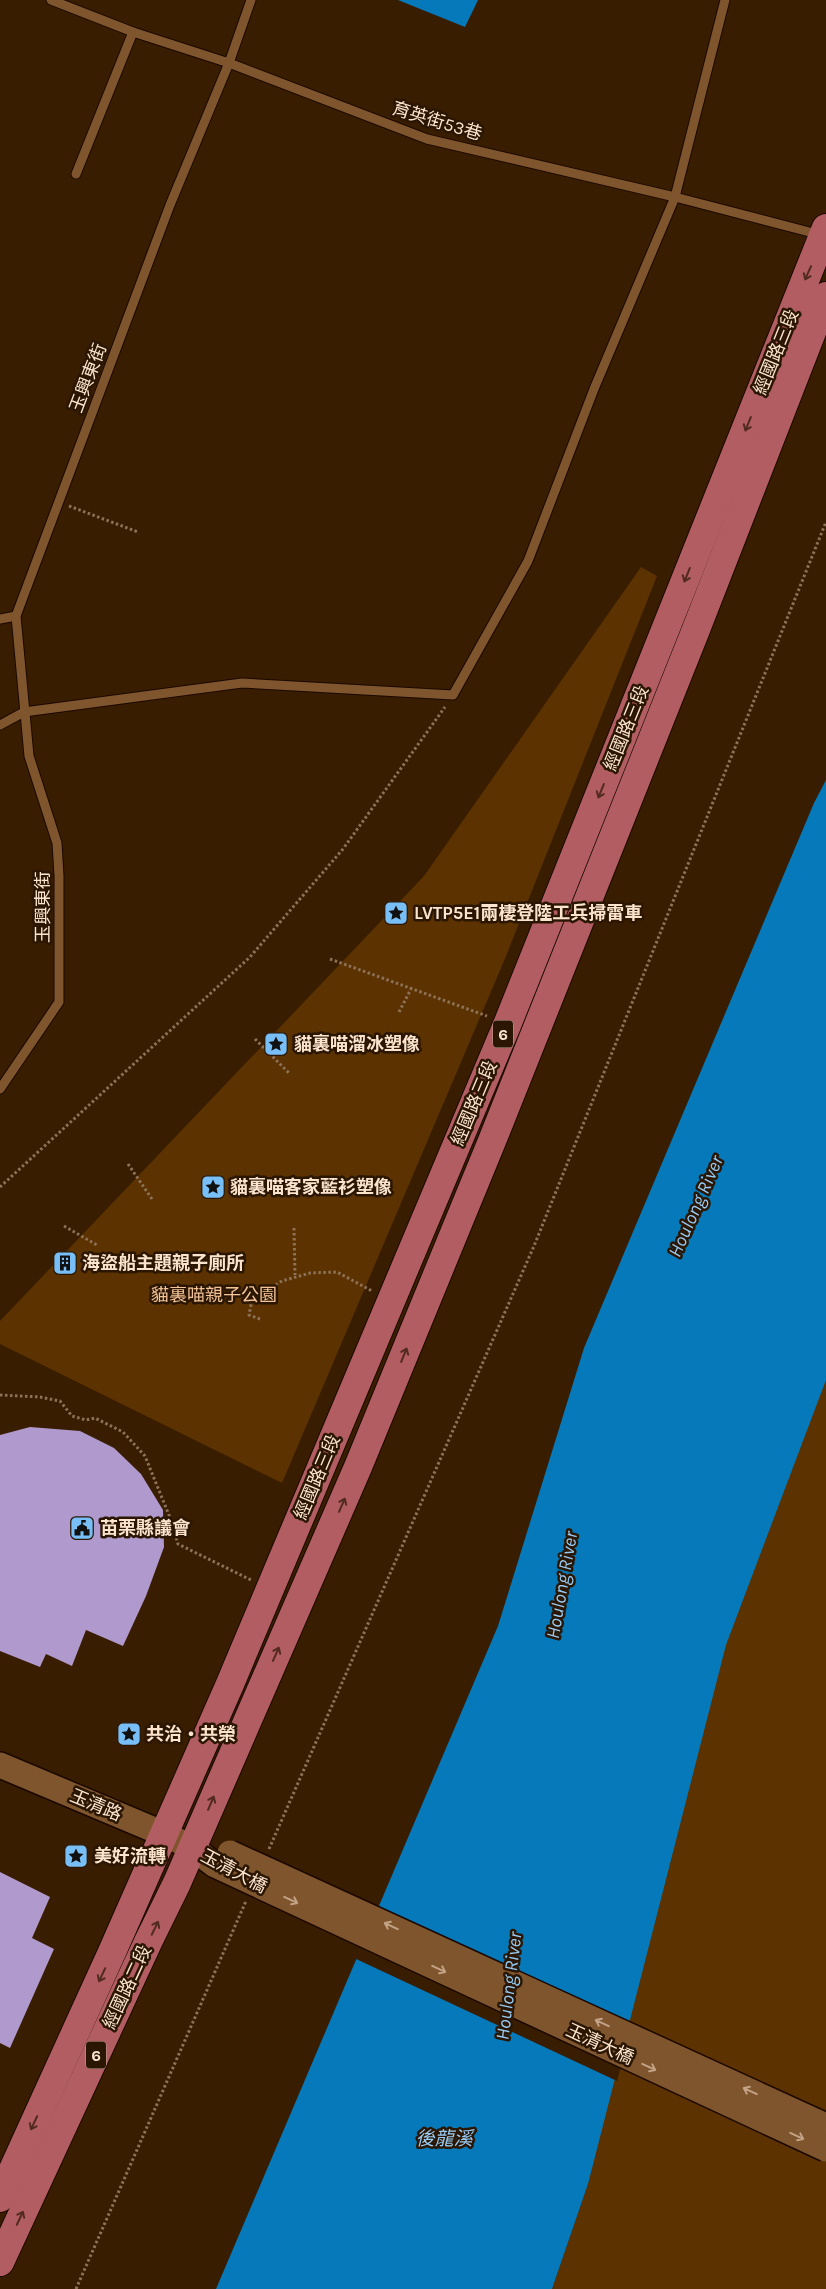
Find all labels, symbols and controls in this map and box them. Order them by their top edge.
street label: 育英街53巷 [389,97,485,145]
one-way arrow [802,265,812,280]
street label: 經國路三段 [749,306,803,398]
street label: 玉興東街 [65,340,111,416]
one-way arrow [743,416,752,431]
one-way arrow [682,567,692,582]
street label: 經國路三段 [599,682,653,774]
one-way arrow [596,783,605,798]
street label: 玉興東街 [32,871,54,943]
place icon: LVTP5E1兩棲登陸工兵掃雷車 [383,900,409,926]
place label: LVTP5E1兩棲登陸工兵掃雷車 [414,902,642,924]
road number: 6 [493,1021,513,1048]
place icon: 貓裏喵溜冰塑像 [263,1031,289,1057]
place label: 貓裏喵溜冰塑像 [294,1033,420,1055]
street label: 經國路三段 [446,1057,502,1149]
water label: Houlong River [664,1151,729,1261]
place icon: 貓裏喵客家藍衫塑像 [200,1174,226,1200]
place label: 貓裏喵客家藍衫塑像 [230,1176,392,1198]
building icon: 海盜船主題親子廁所 [52,1250,78,1276]
place label: 海盜船主題親子廁所 [82,1252,244,1274]
park label: 貓裏喵親子公園 [151,1284,277,1306]
one-way arrow [400,1348,410,1363]
street label: 經國路三段 [289,1431,345,1523]
one-way arrow [337,1498,347,1513]
public building icon: 苗栗縣議會 [69,1515,95,1541]
place label: 苗栗縣議會 [100,1517,191,1539]
water label: Houlong River [542,1528,583,1641]
one-way arrow [272,1647,282,1662]
place icon: 共治‧共榮 [116,1721,142,1747]
place label: 共治‧共榮 [146,1723,236,1745]
street label: 玉清路 [67,1784,125,1826]
one-way arrow [206,1796,216,1811]
place icon: 美好流轉 [63,1843,89,1869]
street label: 玉清大橋 [197,1844,271,1898]
place label: 美好流轉 [94,1845,166,1867]
one-way arrow [283,1896,298,1906]
one-way arrow [150,1920,160,1935]
one-way arrow [384,1921,399,1931]
water label: Houlong River [491,1929,527,2041]
street label: 經國路二段 [98,1942,156,2032]
one-way arrow [431,1965,446,1974]
one-way arrow [96,1967,106,1982]
one-way arrow [595,2018,610,2027]
street label: 玉清大橋 [563,2019,637,2069]
road number: 6 [86,2042,106,2068]
one-way arrow [642,2062,657,2072]
one-way arrow [743,2085,758,2095]
one-way arrow [29,2115,39,2130]
water label: 後龍溪 [415,2128,475,2150]
one-way arrow [789,2131,804,2141]
one-way arrow [16,2211,26,2226]

